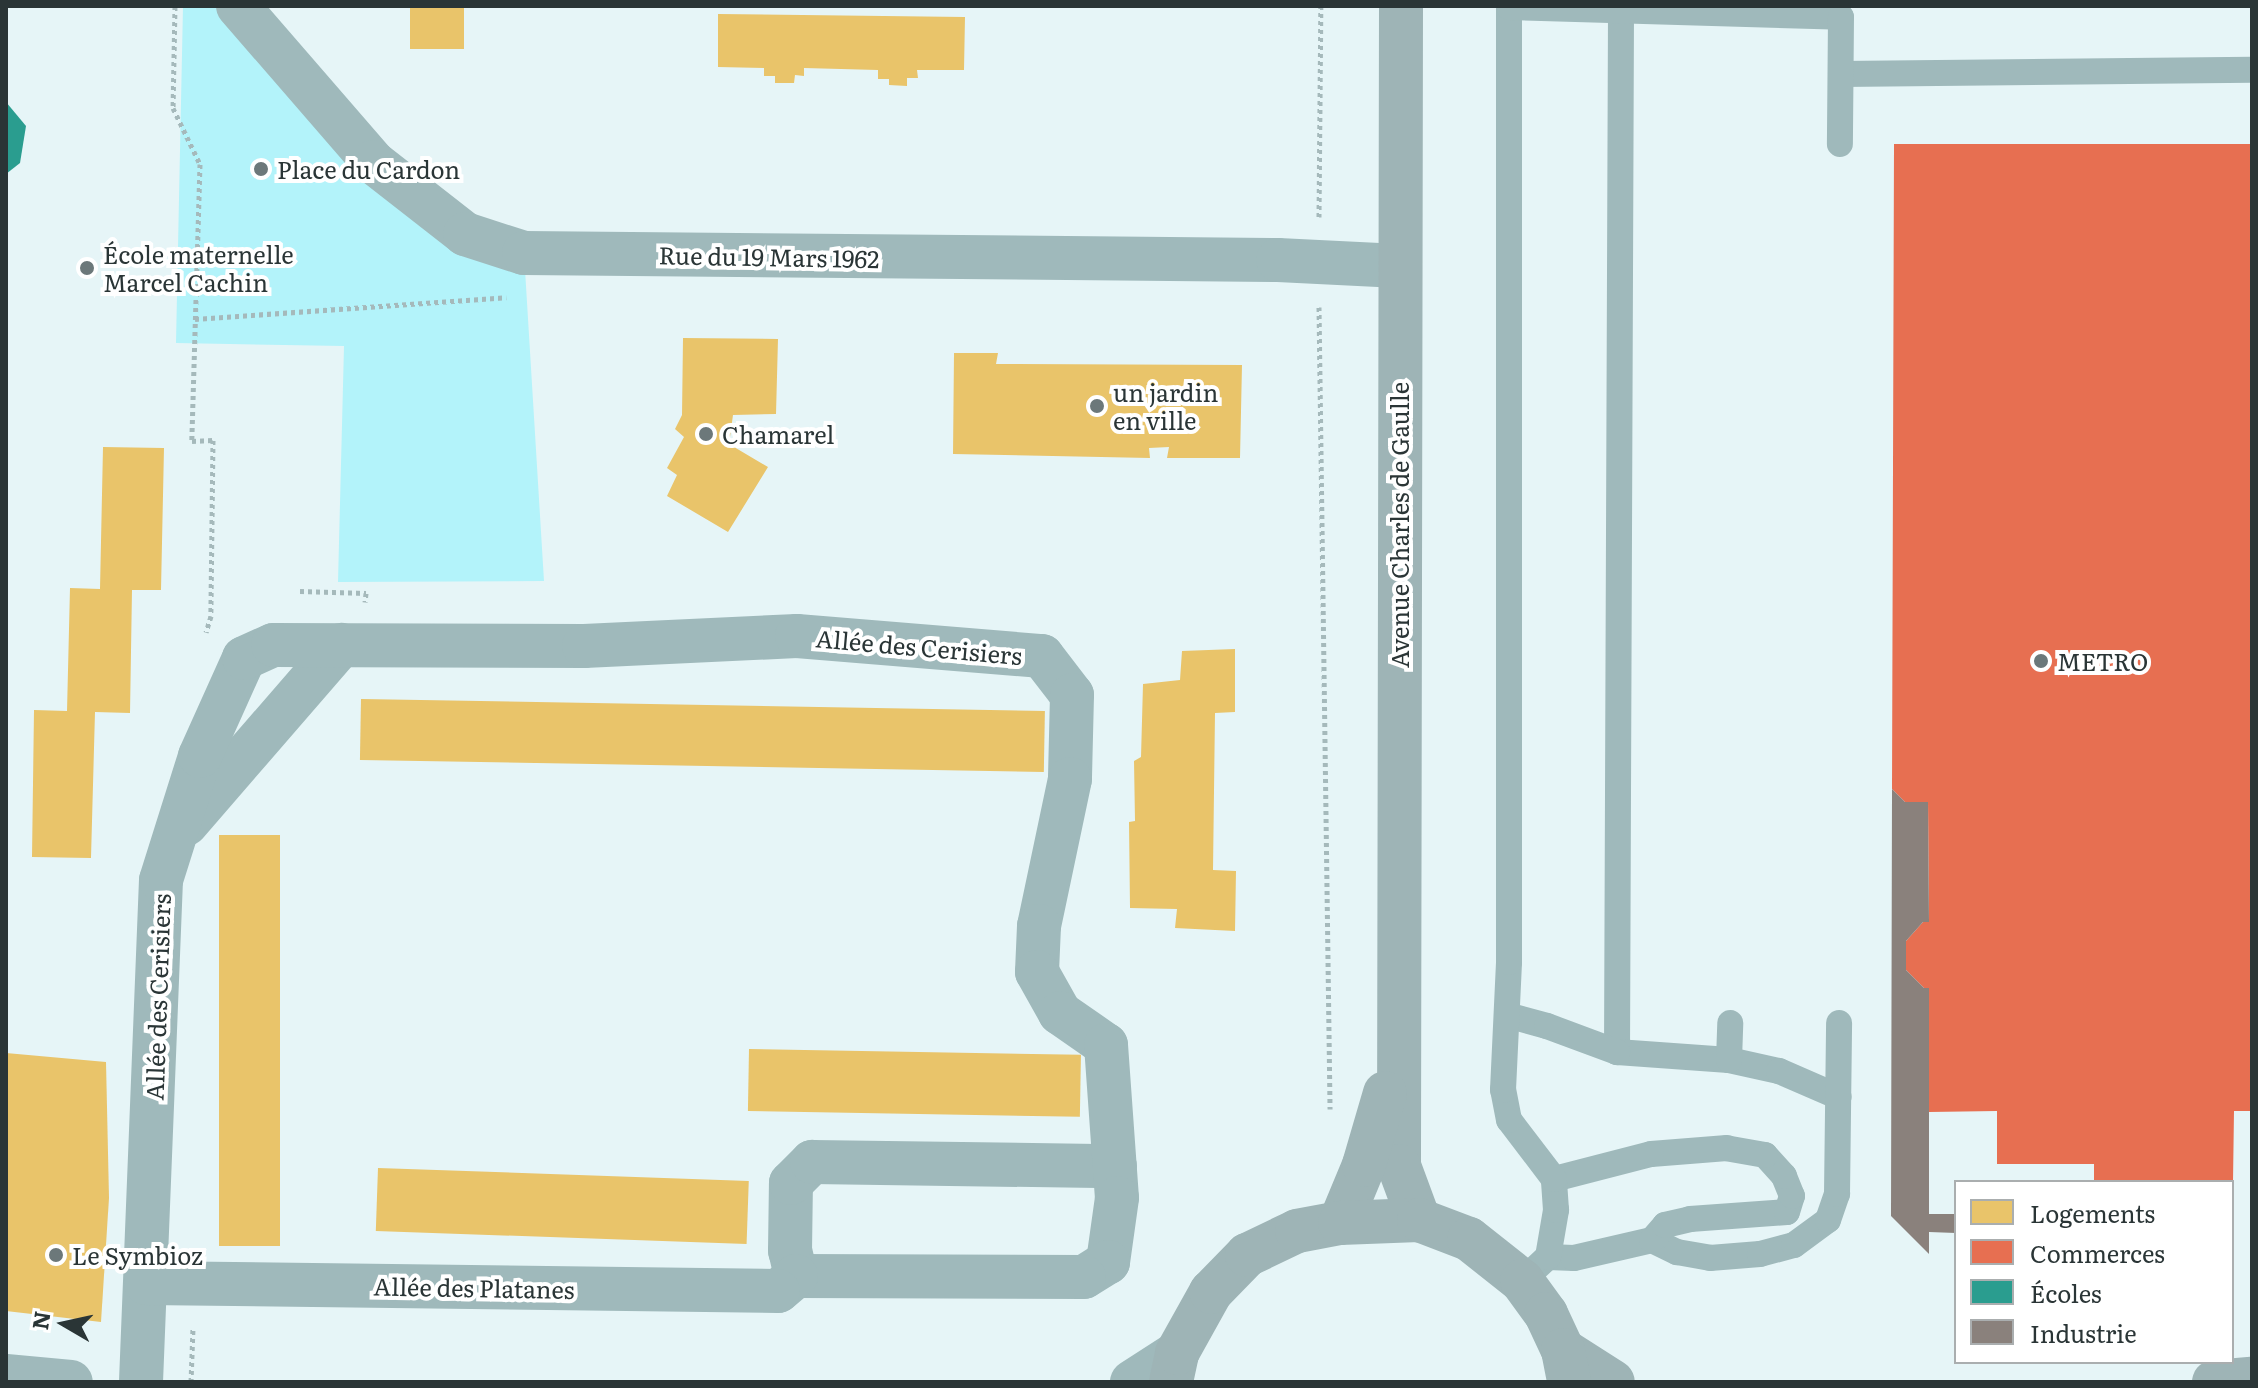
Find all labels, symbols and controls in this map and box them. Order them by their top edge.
place label: Place du Cardon [277,155,460,183]
marker: Place du Cardon [252,160,270,178]
place label: École maternelle Marcel Cachin [103,240,294,296]
street label: Rue du 19 Mars 1962 [658,240,880,272]
marker: École maternelle Marcel Cachin [78,259,96,277]
place label: un jardin en ville [1113,378,1218,434]
street label: Avenue Charles de Gaulle [1385,382,1413,668]
marker: un jardin en ville [1088,397,1106,415]
place label: Chamarel [722,420,834,448]
marker: Chamarel [697,425,715,443]
street label: Allée des Cerisiers [815,623,1023,669]
place label: METRO [2057,647,2148,675]
marker: METRO [2032,652,2050,670]
street label: Allée des Cerisiers [139,893,175,1101]
legend [1954,1180,2234,1364]
text: Logements [2030,1195,2155,1230]
text: Commerces [2030,1235,2165,1270]
place label: Le Symbioz [72,1241,203,1269]
marker: Le Symbioz [47,1246,65,1264]
street label: Allée des Platanes [373,1271,575,1303]
text: Écoles [2030,1275,2102,1310]
north arrow [24,1284,104,1364]
text: N [22,1308,58,1332]
text: Industrie [2030,1315,2137,1350]

